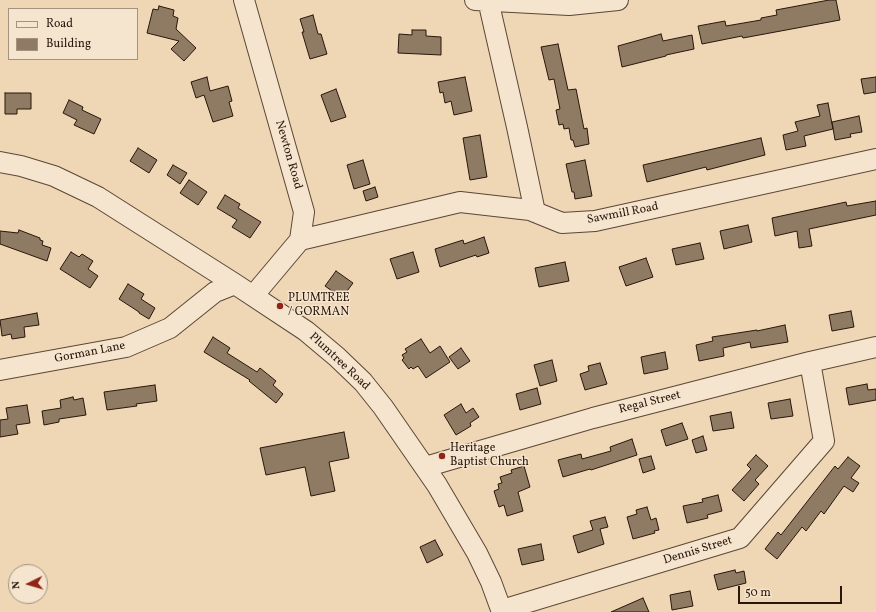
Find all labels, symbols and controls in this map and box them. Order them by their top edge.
legend [8,8,138,60]
text: Road [46,16,73,32]
text: Building [46,36,91,52]
street label: Newton Road [271,119,305,191]
street label: Sawmill Road [586,200,660,228]
place label: PLUMTREE / GORMAN [288,292,350,320]
marker: PLUMTREE / GORMAN [275,301,285,311]
street label: Plumtree Road [306,330,372,394]
street label: Gorman Lane [53,339,127,367]
street label: Regal Street [618,388,682,418]
place label: Heritage Baptist Church [450,442,529,470]
marker: Heritage Baptist Church [437,451,447,461]
street label: Dennis Street [662,534,734,568]
north arrow [8,564,48,604]
scale bar [740,578,844,604]
text: N [9,580,24,590]
text: 50 m [745,585,771,601]

